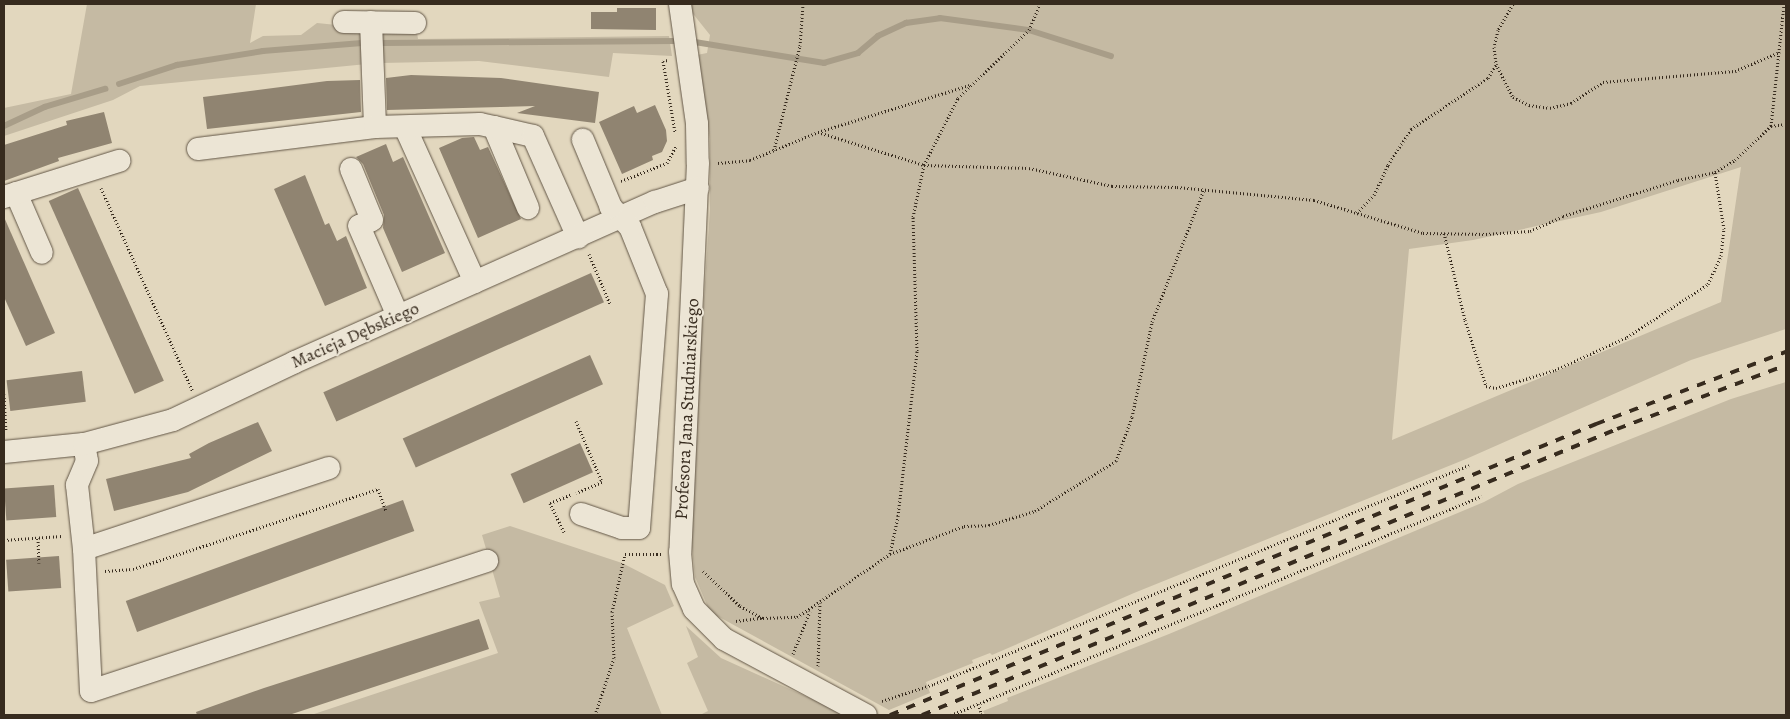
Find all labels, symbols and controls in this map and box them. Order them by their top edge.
street label: Macieja Dębskiego [288,297,422,373]
street label: Profesora Jana Studniarskiego [670,298,704,520]

